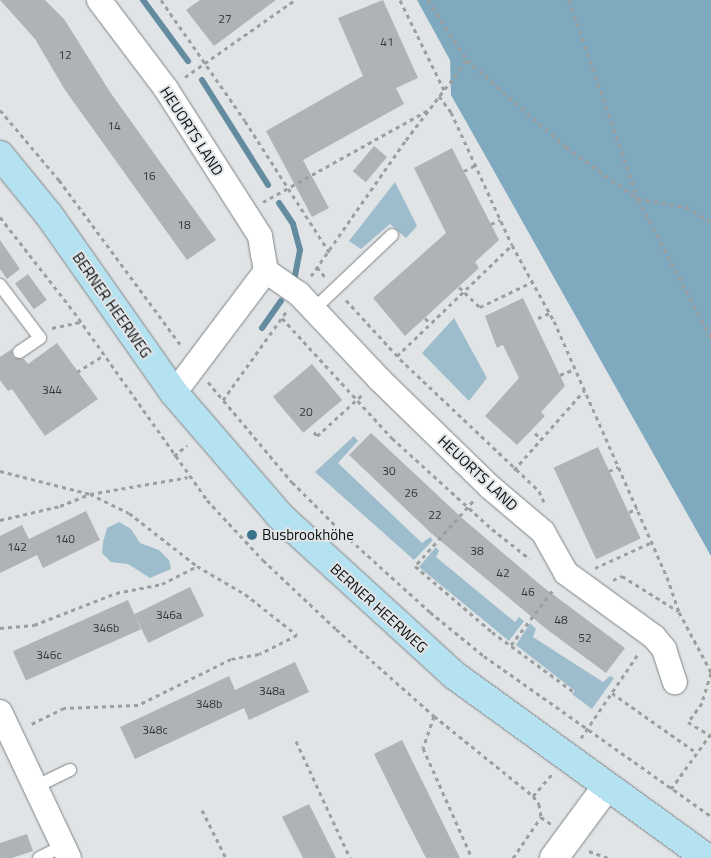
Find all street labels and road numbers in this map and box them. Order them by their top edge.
street label: HEUORTS LAND [157,83,227,179]
street label: BERNER HEERWEG [69,249,155,361]
street label: HEUORTS LAND [434,432,522,514]
street label: BERNER HEERWEG [327,560,431,656]

